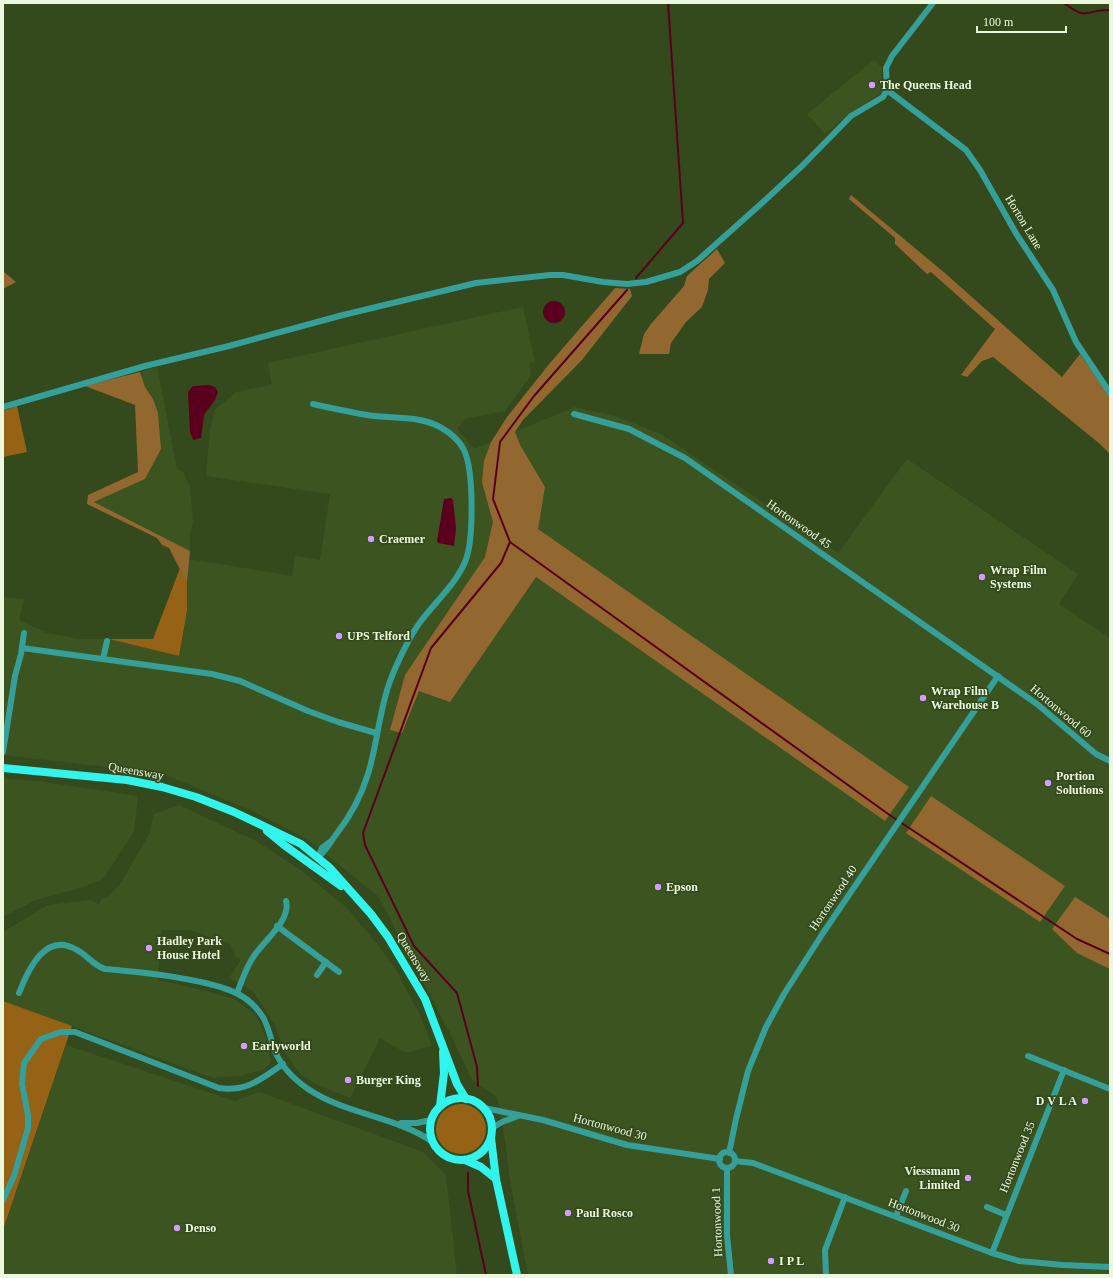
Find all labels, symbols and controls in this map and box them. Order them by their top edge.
scale bar [977,8,1066,34]
text: 100 m [983,15,1014,29]
place label: The Queens Head [880,78,972,92]
marker: The Queens Head [867,80,877,90]
street label: Horton Lane [1002,192,1046,252]
street label: Hortonwood 45 [764,497,834,551]
place label: Craemer [379,532,426,546]
marker: Craemer [366,534,376,544]
place label: Wrap Film Systems [990,563,1047,591]
marker: Wrap Film Systems [977,572,987,582]
place label: UPS Telford [347,629,410,643]
marker: UPS Telford [334,631,344,641]
street label: Hortonwood 60 [1028,681,1094,741]
place label: Wrap Film Warehouse B [931,684,999,712]
marker: Wrap Film Warehouse B [918,693,928,703]
street label: Queensway [107,759,165,783]
place label: Portion Solutions [1056,769,1104,797]
marker: Portion Solutions [1043,778,1053,788]
street label: Hortonwood 40 [806,863,860,933]
place label: Epson [666,880,698,894]
marker: Epson [653,882,663,892]
street label: Queensway [394,929,434,985]
place label: Hadley Park House Hotel [157,934,222,962]
marker: Hadley Park House Hotel [144,943,154,953]
place label: Earlyworld [252,1039,311,1053]
marker: Earlyworld [239,1041,249,1051]
place label: Burger King [356,1073,421,1087]
marker: Burger King [343,1075,353,1085]
place label: D V L A [1036,1094,1077,1108]
marker: D V L A [1080,1096,1090,1106]
street label: Hortonwood 30 [572,1110,648,1144]
street label: Hortonwood 35 [996,1119,1038,1195]
place label: Viessmann Limited [904,1164,960,1192]
marker: Viessmann Limited [963,1173,973,1183]
street label: Hortonwood 1 [709,1187,725,1257]
street label: Hortonwood 30 [886,1195,962,1235]
place label: Paul Rosco [576,1206,633,1220]
marker: Paul Rosco [563,1208,573,1218]
place label: Denso [185,1221,216,1235]
marker: Denso [172,1223,182,1233]
place label: I P L [779,1254,804,1268]
marker: I P L [766,1256,776,1266]

